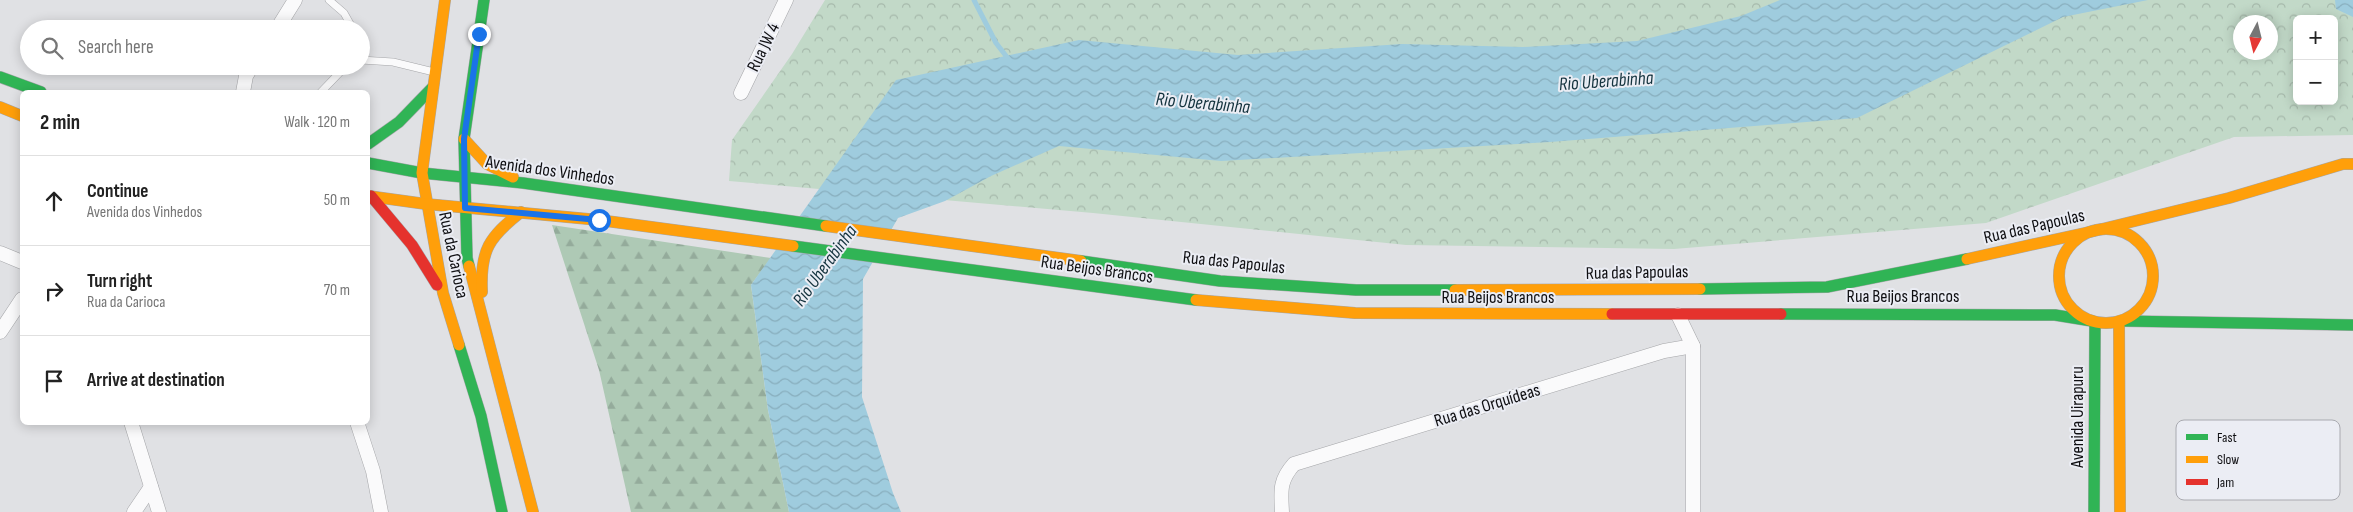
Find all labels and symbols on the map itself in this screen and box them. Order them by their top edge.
north arrow [2233,15,2278,60]
street label: Rua JW 4 [743,19,784,75]
route end [468,23,491,46]
water label: Rio Uberabinha [1558,67,1654,96]
water label: Rio Uberabinha [1155,88,1251,119]
street label: Avenida dos Vinhedos [483,151,616,190]
street label: Rua das Papoulas [1982,205,2087,248]
route start [588,209,611,232]
street label: Rua da Carioca [434,210,473,300]
water label: Rio Uberabinha [788,221,862,311]
street label: Rua das Papoulas [1182,247,1286,278]
street label: Rua Beijos Brancos [1040,251,1154,288]
street label: Rua das Papoulas [1585,261,1689,284]
street label: Rua Beijos Brancos [1847,286,1959,307]
street label: Rua Beijos Brancos [1442,287,1554,308]
street label: Avenida Uirapuru [2067,366,2088,469]
street label: Rua das Orquídeas [1432,379,1543,432]
legend [2176,420,2340,500]
text: Fast [2217,429,2237,446]
text: Slow [2217,451,2239,468]
text: Jam [2216,474,2234,491]

